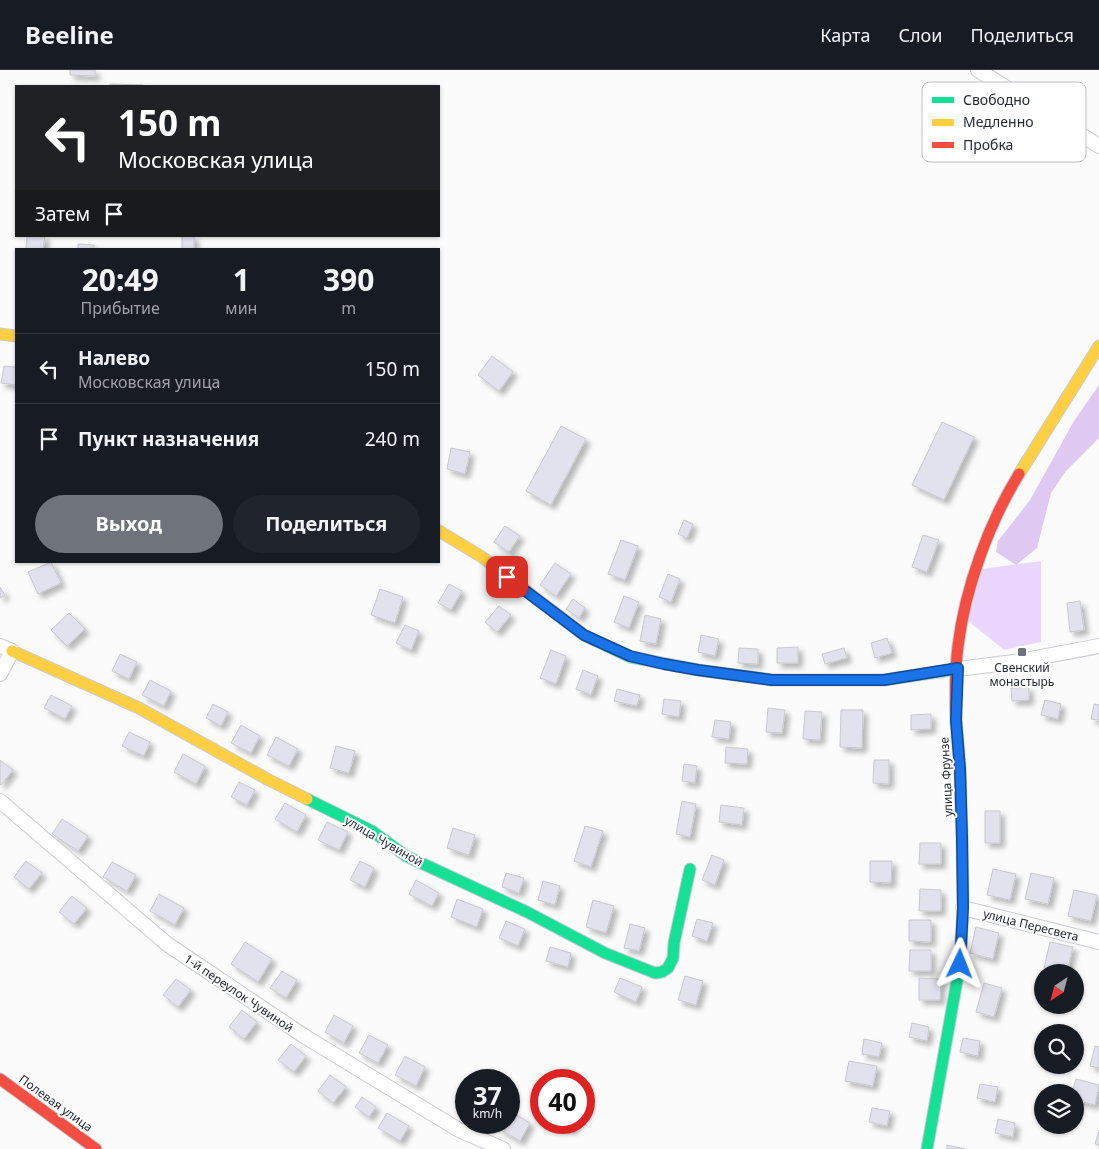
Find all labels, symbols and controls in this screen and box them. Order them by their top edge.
text: Beeline [25,18,114,51]
text: Карта [820,23,870,47]
text: Слои [898,23,942,47]
text: Поделиться [970,23,1074,47]
legend [922,82,1086,162]
text: Свободно [963,90,1030,109]
text: 150 m [118,99,221,146]
icon: left [35,105,100,170]
text: Медленно [963,112,1034,131]
text: Пробка [963,135,1013,154]
text: Московская улица [118,144,314,174]
icon: arrive [100,200,128,228]
text: Затем [35,201,90,227]
text: 20:49 [82,259,159,300]
text: 1 [233,259,250,300]
text: 390 [323,259,374,300]
text: Прибытие [81,297,160,319]
text: мин [225,297,257,319]
text: m [341,297,356,319]
text: Налево [78,345,150,371]
icon: left [35,355,63,383]
text: 150 m [365,356,420,382]
text: Московская улица [78,371,220,393]
icon: arrive [35,425,63,453]
text: Пункт назначения [78,426,259,452]
text: 240 m [365,426,420,452]
button: Выход [35,495,223,553]
button: Поделиться [233,495,420,553]
pin [486,556,528,598]
icon: arrive [493,563,521,591]
marker: Свенский монастырь [1016,646,1028,658]
place label: Свенский монастырь [990,659,1054,690]
street label: улица Фрунзе [935,736,957,817]
street label: улица Чувиной [342,812,426,870]
street label: улица Пересвета [981,905,1081,945]
position arrow [933,937,985,989]
street label: 1-й переулок Чувиной [181,950,297,1036]
north arrow [1034,964,1084,1014]
map controls [1034,964,1084,1134]
button: search [1034,1024,1084,1074]
speed limit sign: 40 [530,1069,595,1134]
street label: Полевая улица [16,1071,96,1135]
text: 37 [473,1078,502,1112]
button: layers [1034,1084,1084,1134]
text: km/h [473,1105,502,1122]

